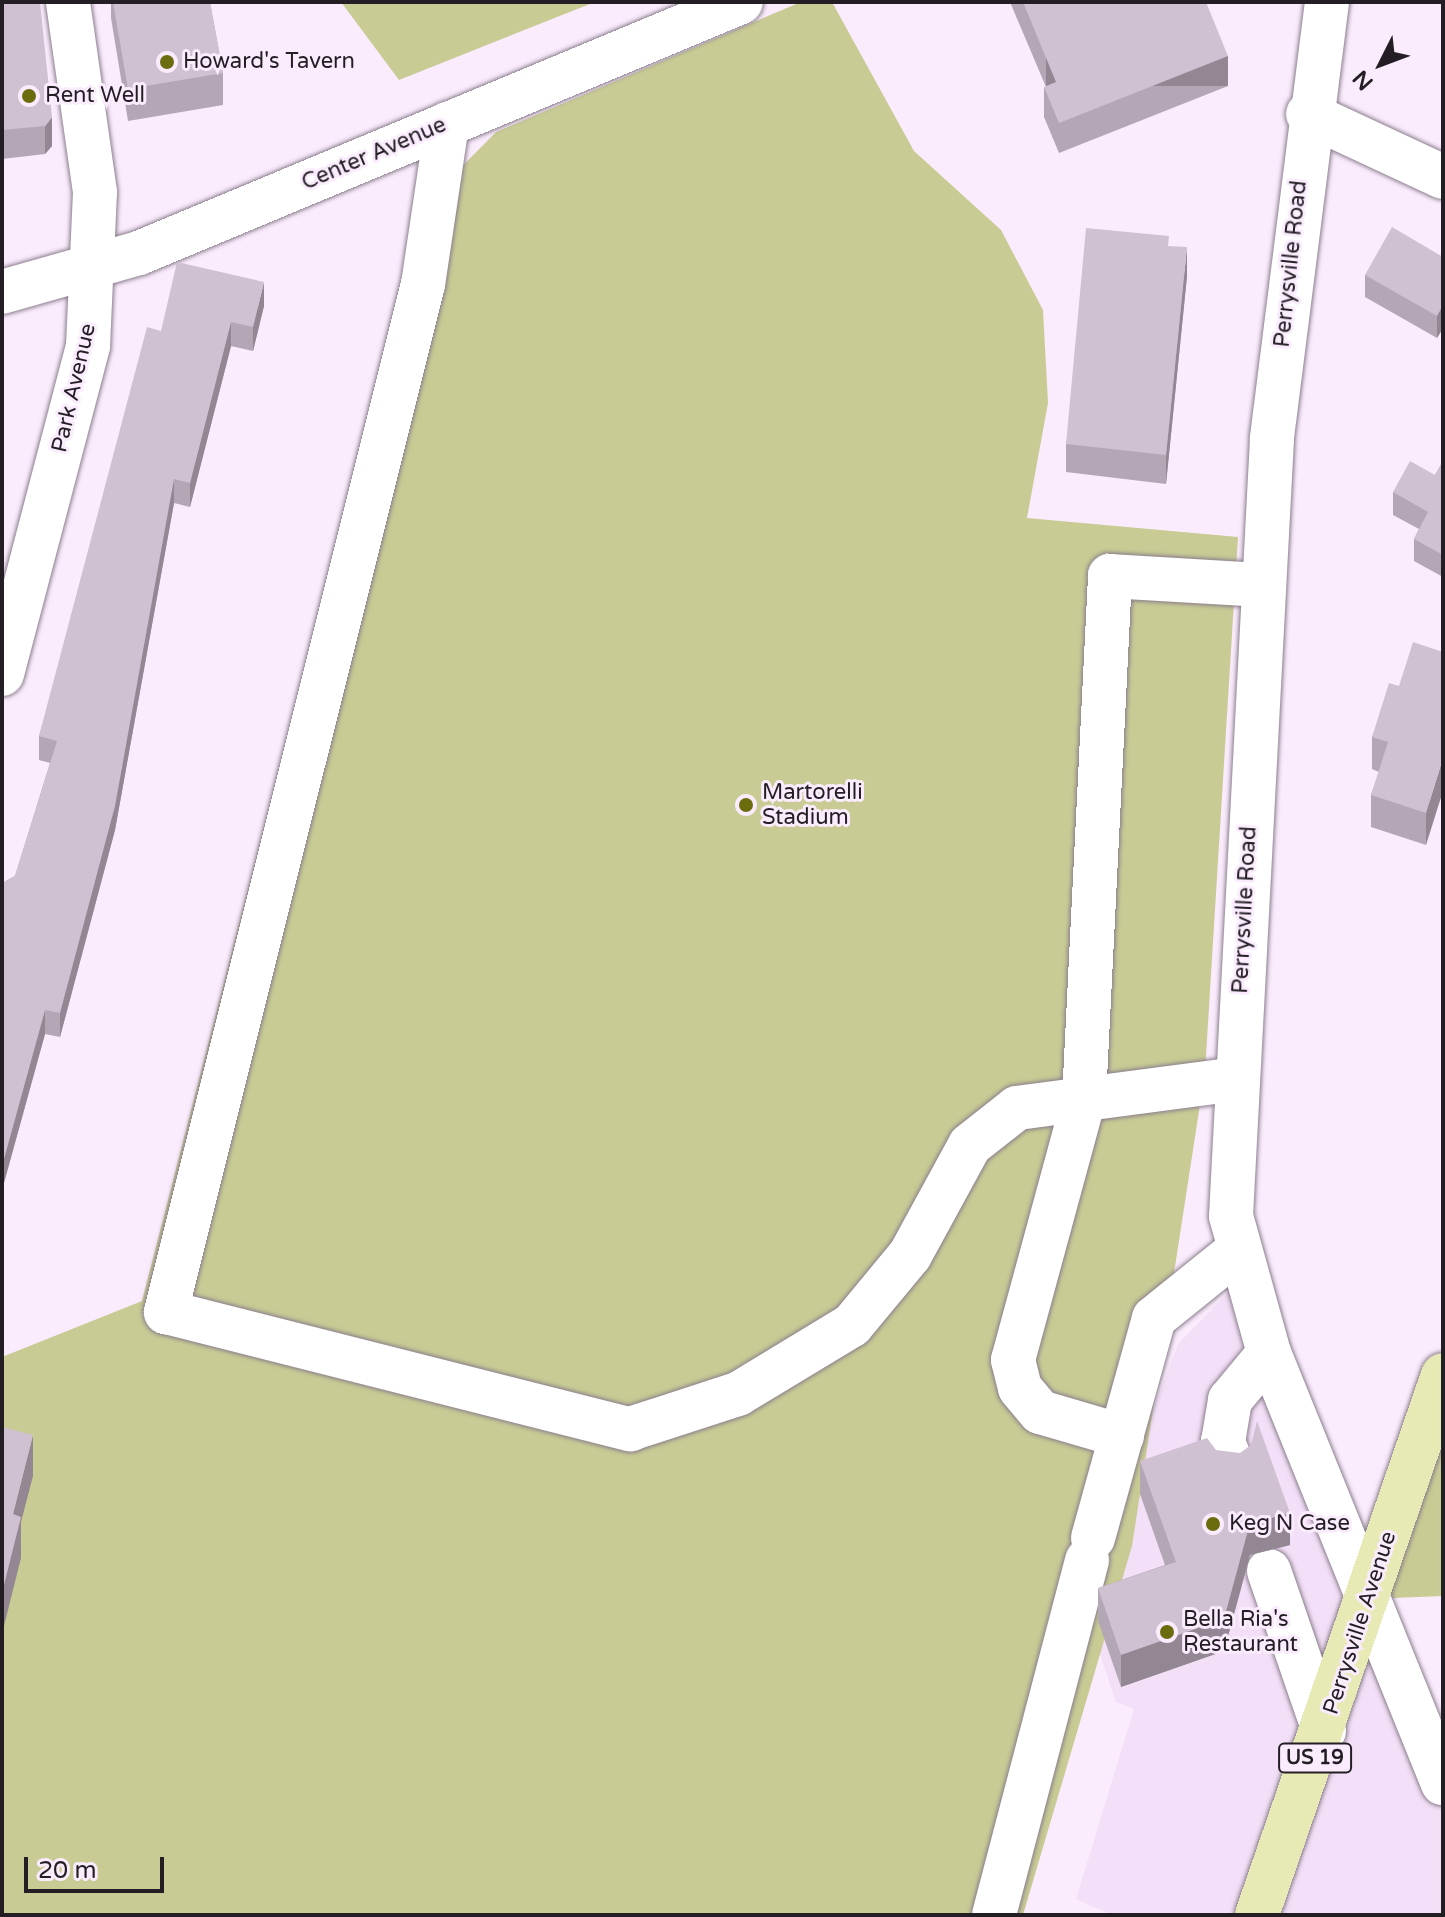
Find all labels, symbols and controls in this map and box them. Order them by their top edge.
north arrow [1341,24,1421,104]
place label: Howard's Tavern [183,49,355,75]
marker: Howard's Tavern [158,53,176,71]
text: N [1348,65,1379,95]
place label: Rent Well [45,83,145,109]
marker: Rent Well [20,87,38,105]
street label: Center Avenue [298,112,450,196]
street label: Perrysville Road [1269,179,1313,349]
street label: Park Avenue [46,321,102,455]
place label: Martorelli Stadium [762,779,863,830]
marker: Martorelli Stadium [737,796,755,814]
street label: Perrysville Road [1227,826,1263,994]
place label: Keg N Case [1229,1511,1350,1537]
marker: Keg N Case [1204,1515,1222,1533]
street label: Perrysville Avenue [1318,1528,1402,1718]
place label: Bella Ria's Restaurant [1183,1606,1298,1658]
marker: Bella Ria's Restaurant [1158,1623,1176,1641]
road number: US 19 [1277,1742,1353,1774]
scale bar [28,1841,168,1891]
text: 20 m [38,1856,96,1885]

